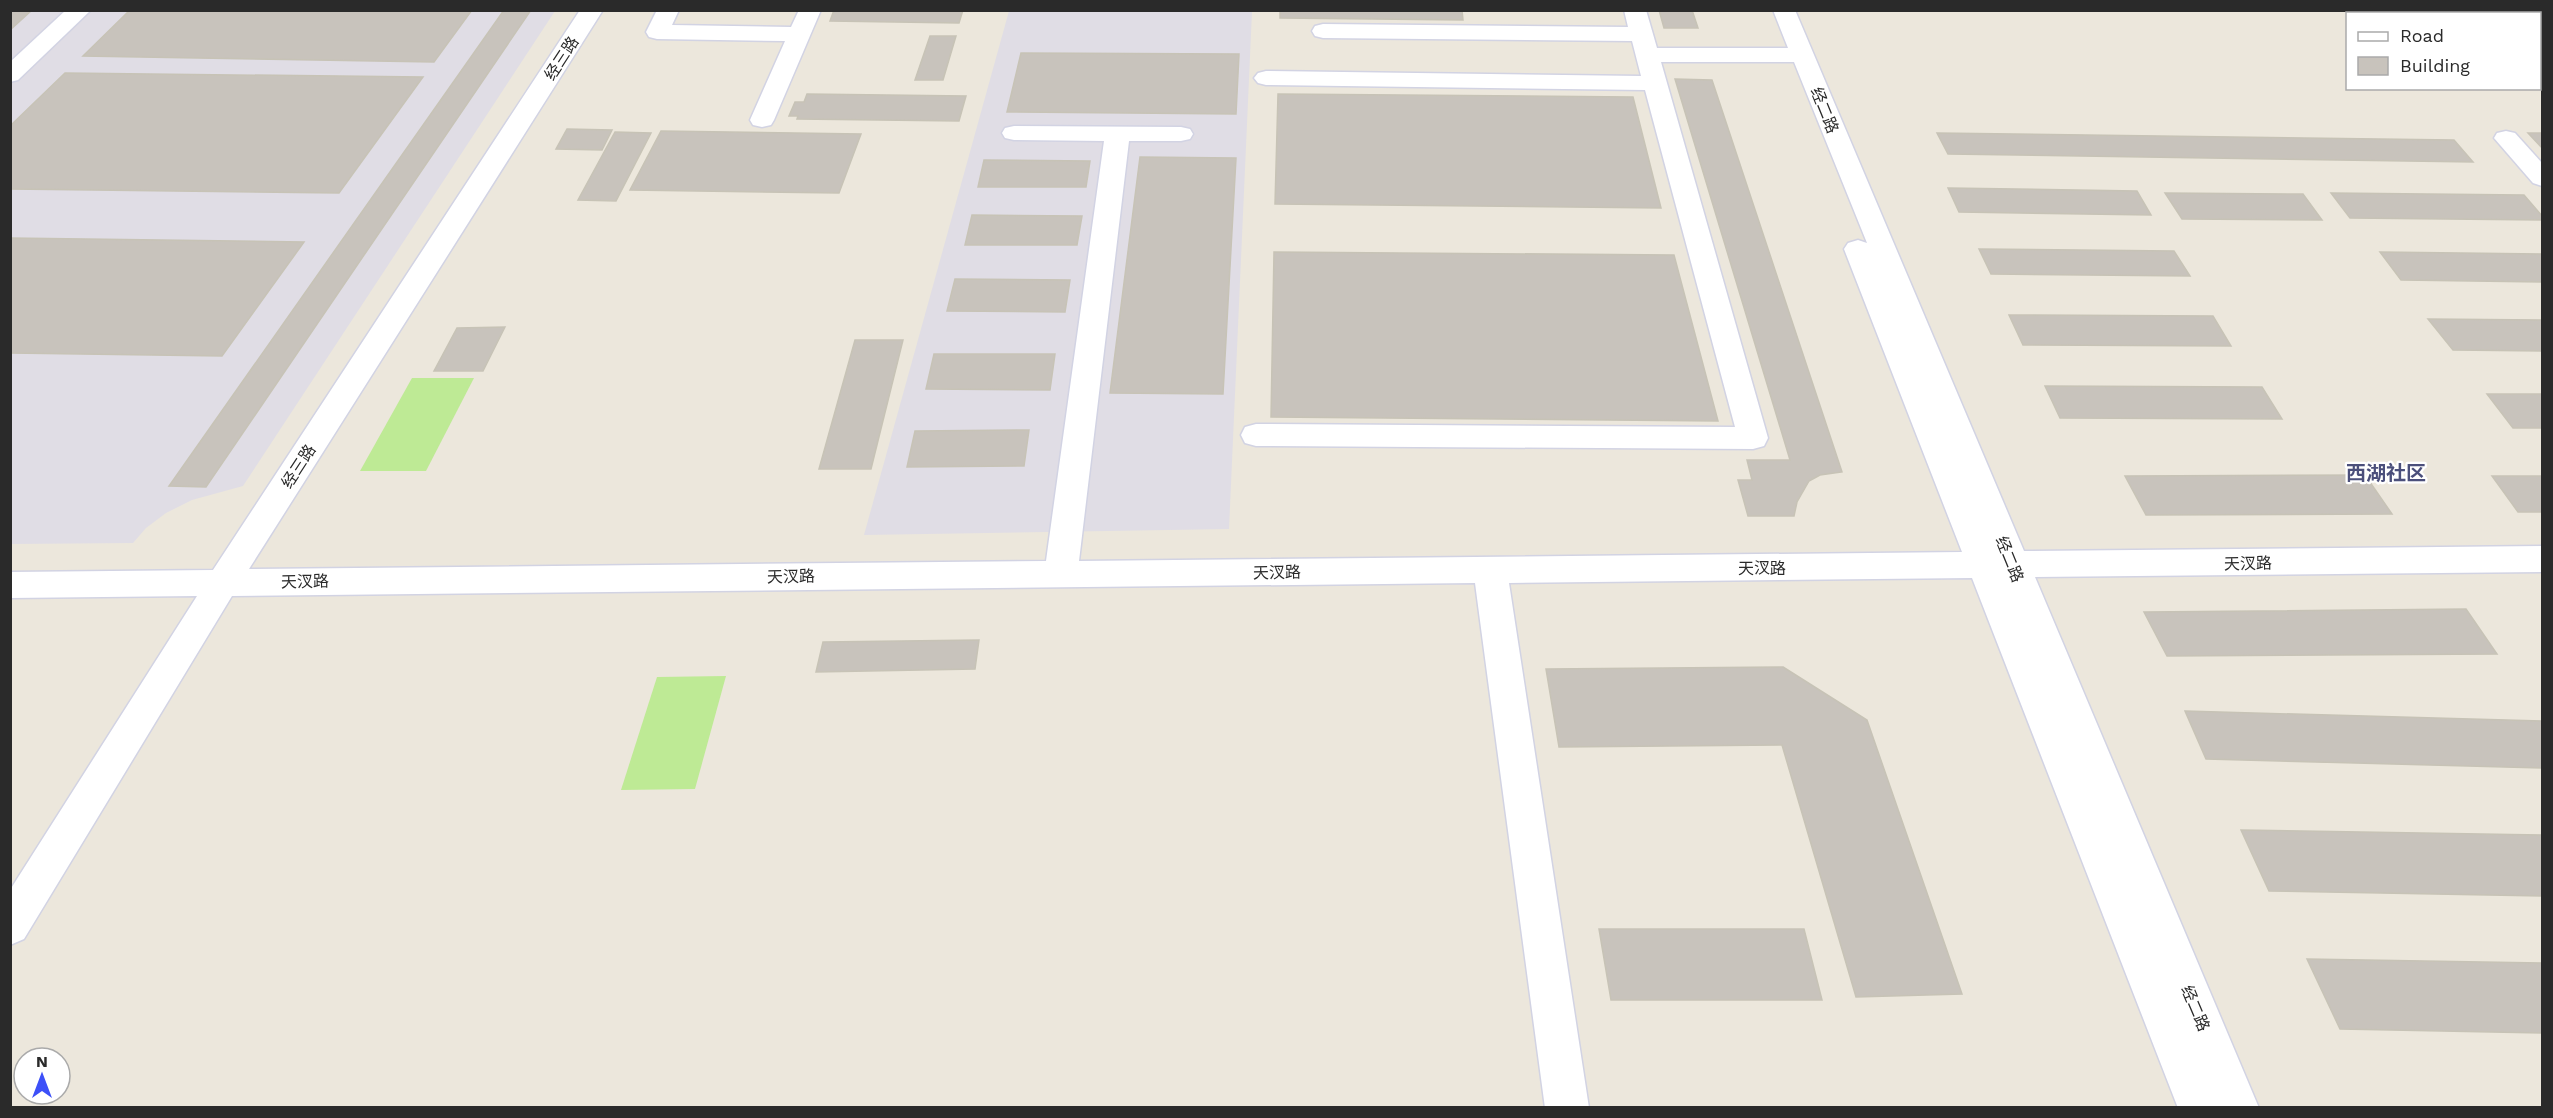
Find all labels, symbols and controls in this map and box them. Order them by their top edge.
legend [2346,12,2541,90]
text: Road [2400,25,2444,46]
street label: 经三路 [540,33,582,84]
text: Building [2400,55,2470,76]
street label: 经二路 [1807,84,1842,136]
street label: 经三路 [277,441,319,492]
district label: 西湖社区 [2346,461,2426,485]
street label: 经二路 [1992,533,2027,585]
street label: 天汊路 [2224,554,2272,573]
street label: 天汊路 [1738,559,1786,578]
street label: 天汊路 [1253,563,1301,582]
street label: 天汊路 [767,567,815,586]
street label: 天汊路 [281,572,329,591]
street label: 经二路 [2177,982,2214,1034]
north arrow [12,1046,72,1106]
text: N [36,1052,48,1071]

